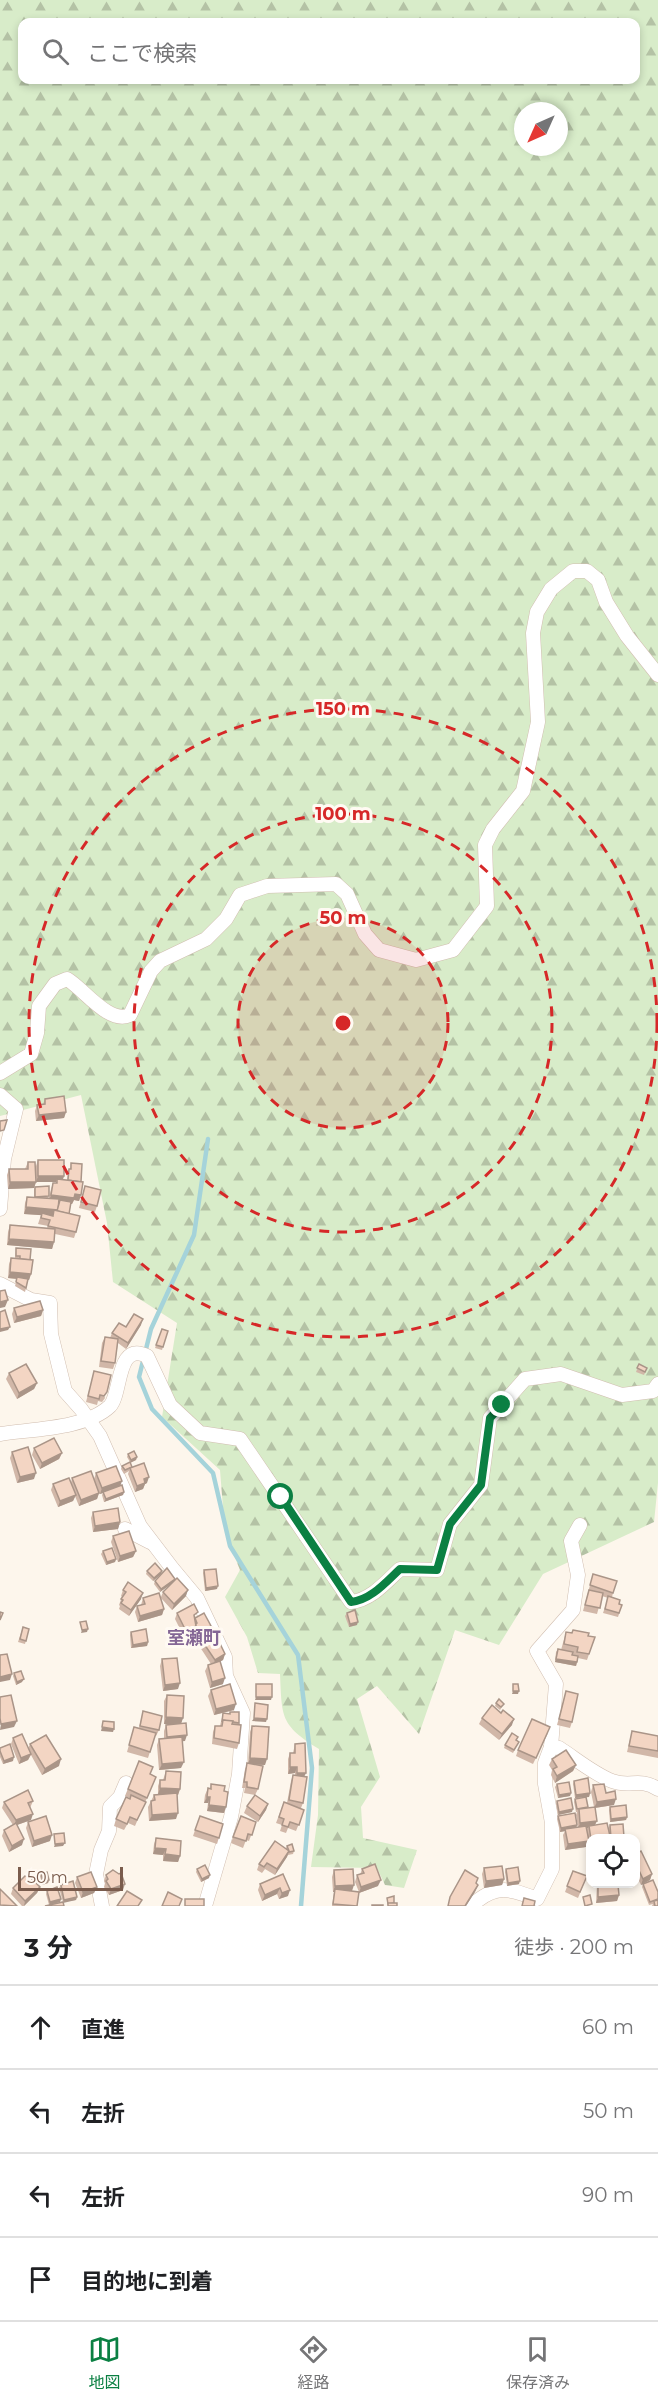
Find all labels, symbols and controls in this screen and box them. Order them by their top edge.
search box [18,18,640,84]
icon: search [39,35,72,68]
text: ここで検索 [87,40,197,67]
north arrow [514,102,568,156]
text: 150 m [316,698,370,720]
text: 100 m [315,803,371,825]
text: 50 m [320,907,366,929]
centre of rings [333,1013,353,1033]
route end [488,1391,514,1417]
route start [267,1483,293,1509]
district label: 室瀬町 [167,1627,221,1649]
map controls [586,1834,640,1888]
button: locate [586,1834,640,1888]
scale bar [18,1864,123,1892]
text: 50 m [27,1868,68,1887]
text: 3 分 [24,1932,73,1964]
text: 徒歩 · 200 m [514,1935,634,1959]
icon: ahead [24,2011,57,2044]
text: 60 m [582,2015,634,2039]
text: 直進 [81,2016,125,2043]
icon: left [24,2095,57,2128]
text: 50 m [583,2099,634,2123]
text: 左折 [81,2100,125,2127]
icon: left [24,2179,57,2212]
text: 90 m [582,2183,634,2207]
text: 左折 [81,2184,125,2211]
icon: arrive [24,2263,57,2296]
text: 目的地に到着 [81,2268,213,2295]
tab: 地図 [88,2333,121,2393]
tab: 経路 [297,2333,330,2393]
tab: 保存済み [506,2333,570,2393]

